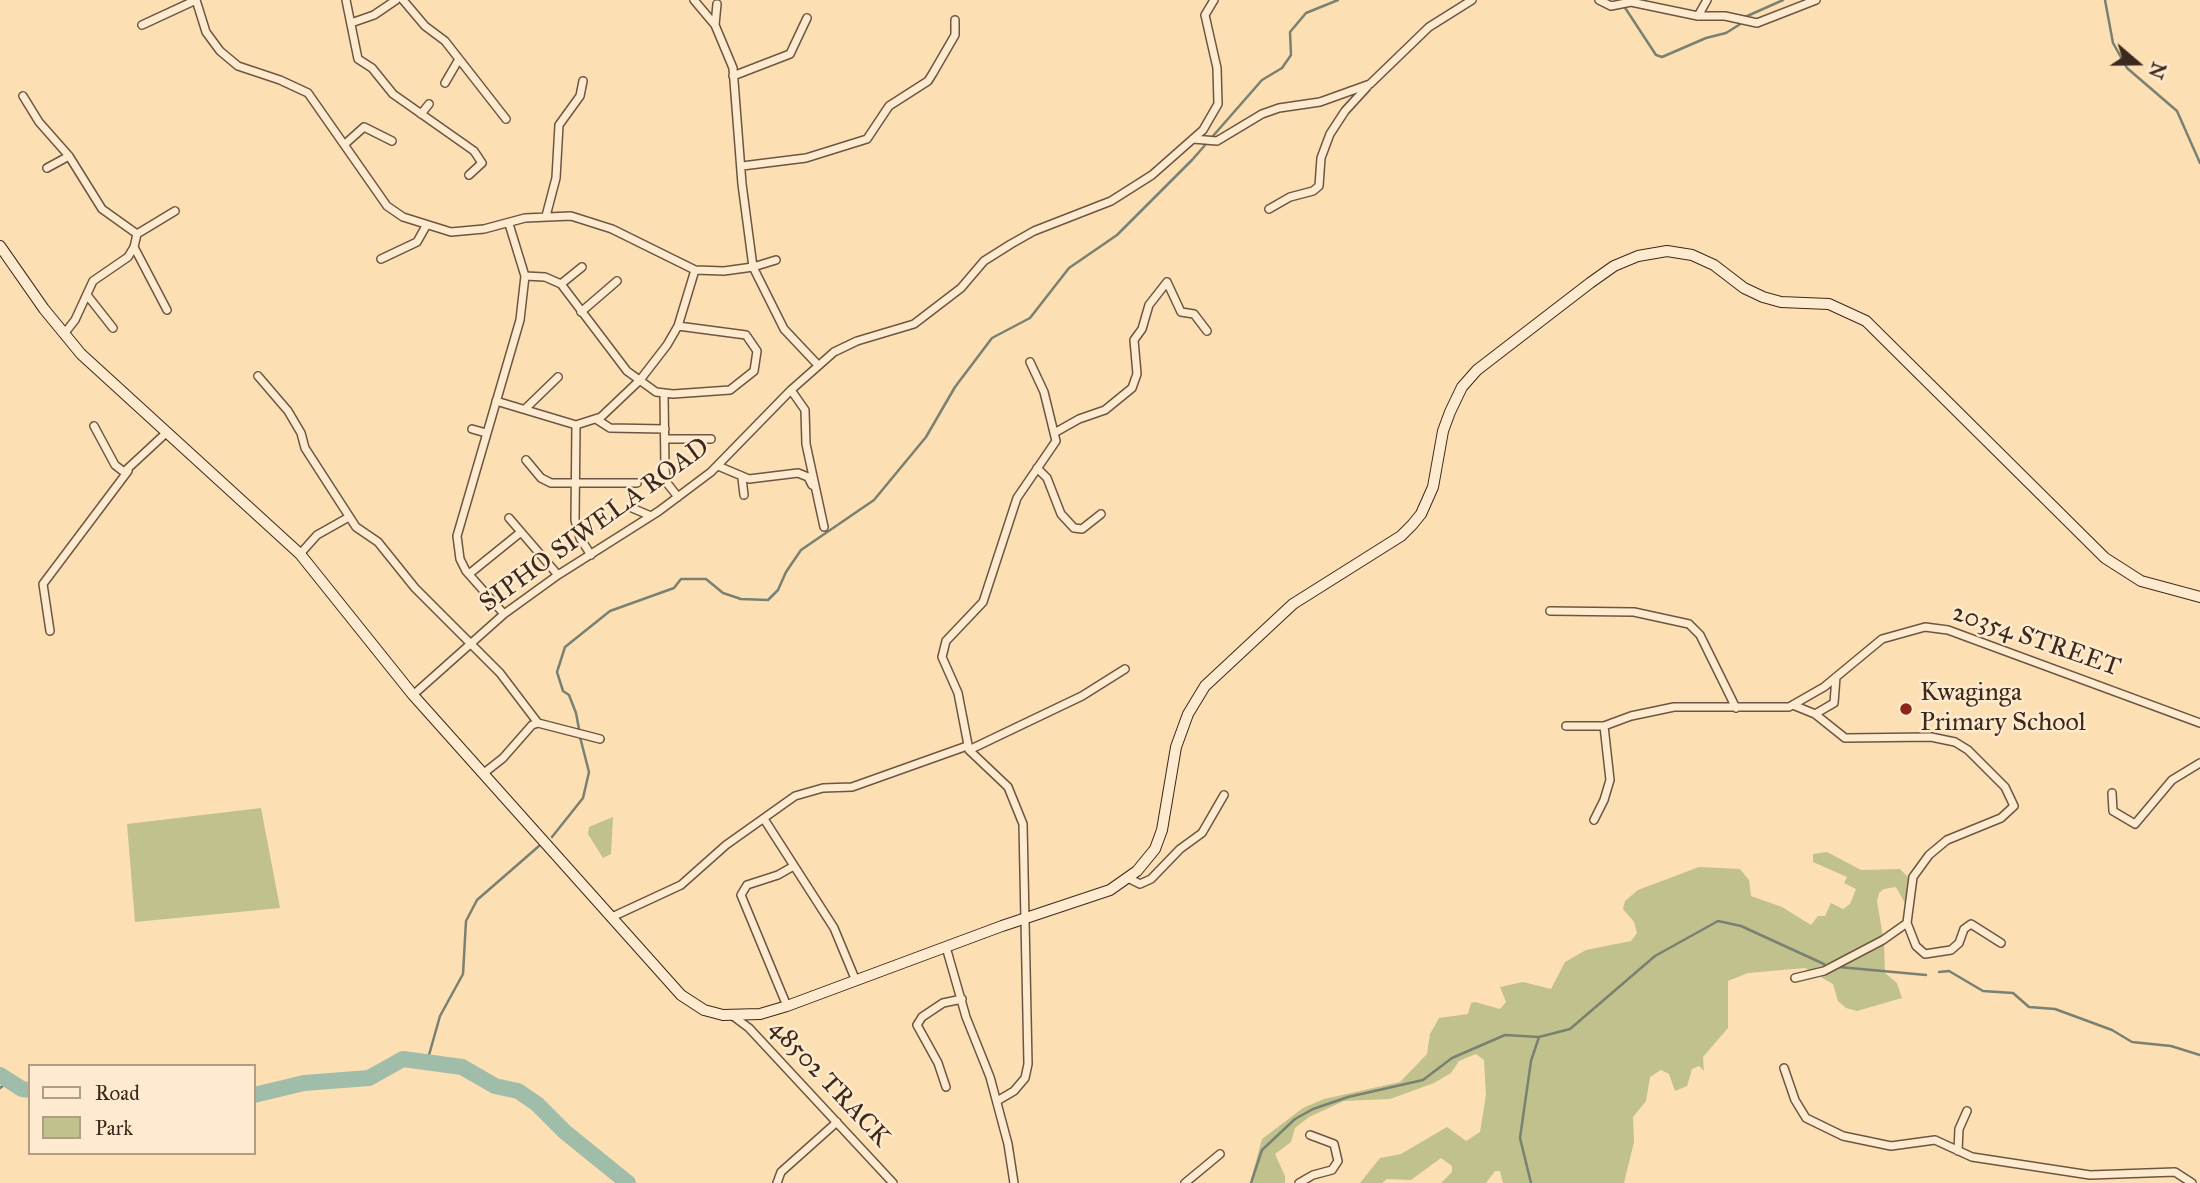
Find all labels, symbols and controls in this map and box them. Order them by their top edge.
north arrow [2102,28,2172,98]
text: N [2144,59,2171,82]
street label: SIPHO SIWELA ROAD [474,432,716,620]
street label: 20354 STREET [1948,598,2124,684]
place label: Kwaginga Primary School [1920,678,2086,740]
marker: Kwaginga Primary School [1898,701,1914,717]
street label: 48502 TRACK [762,1014,896,1154]
legend [28,1064,256,1155]
text: Road [95,1080,140,1106]
text: Park [95,1115,133,1141]

